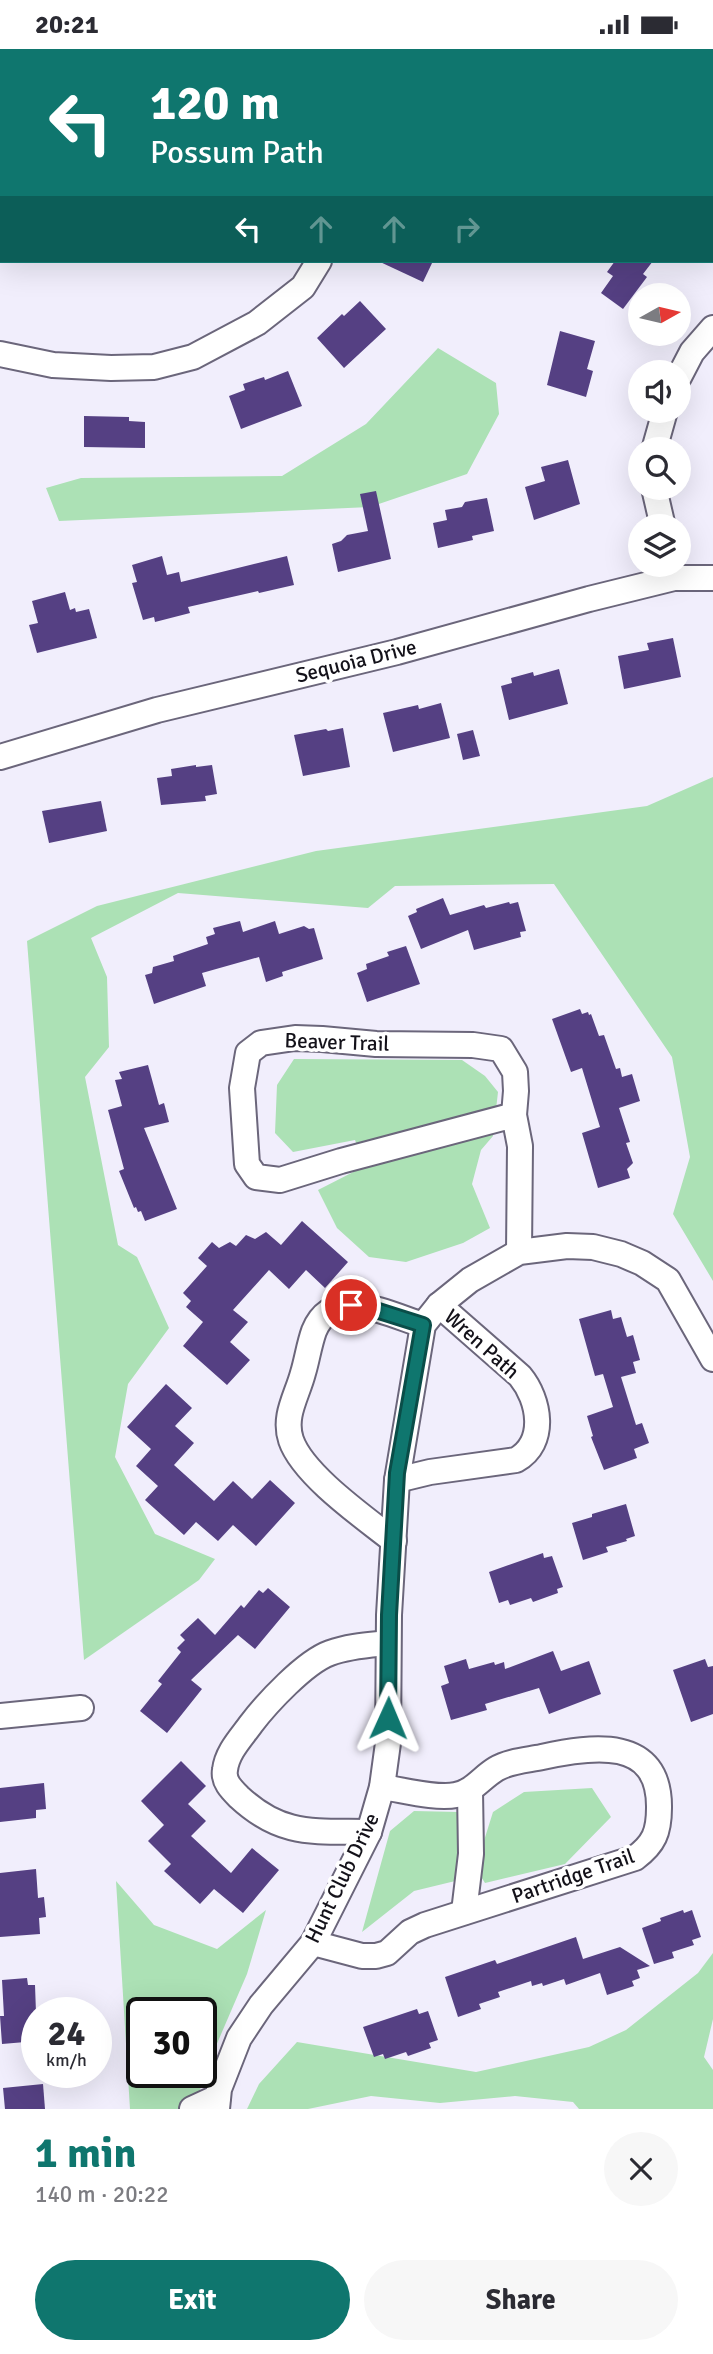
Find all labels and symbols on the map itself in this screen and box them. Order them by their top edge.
north arrow [628,283,691,347]
street label: Sequoia Drive [293,633,419,689]
street label: Beaver Trail [284,1027,390,1057]
pin [321,1275,381,1335]
street label: Wren Path [439,1304,525,1384]
position arrow [351,1681,425,1755]
street label: Hunt Club Drive [299,1809,385,1947]
street label: Partridge Trail [508,1843,638,1909]
speed limit sign: 30 [126,1997,217,2088]

